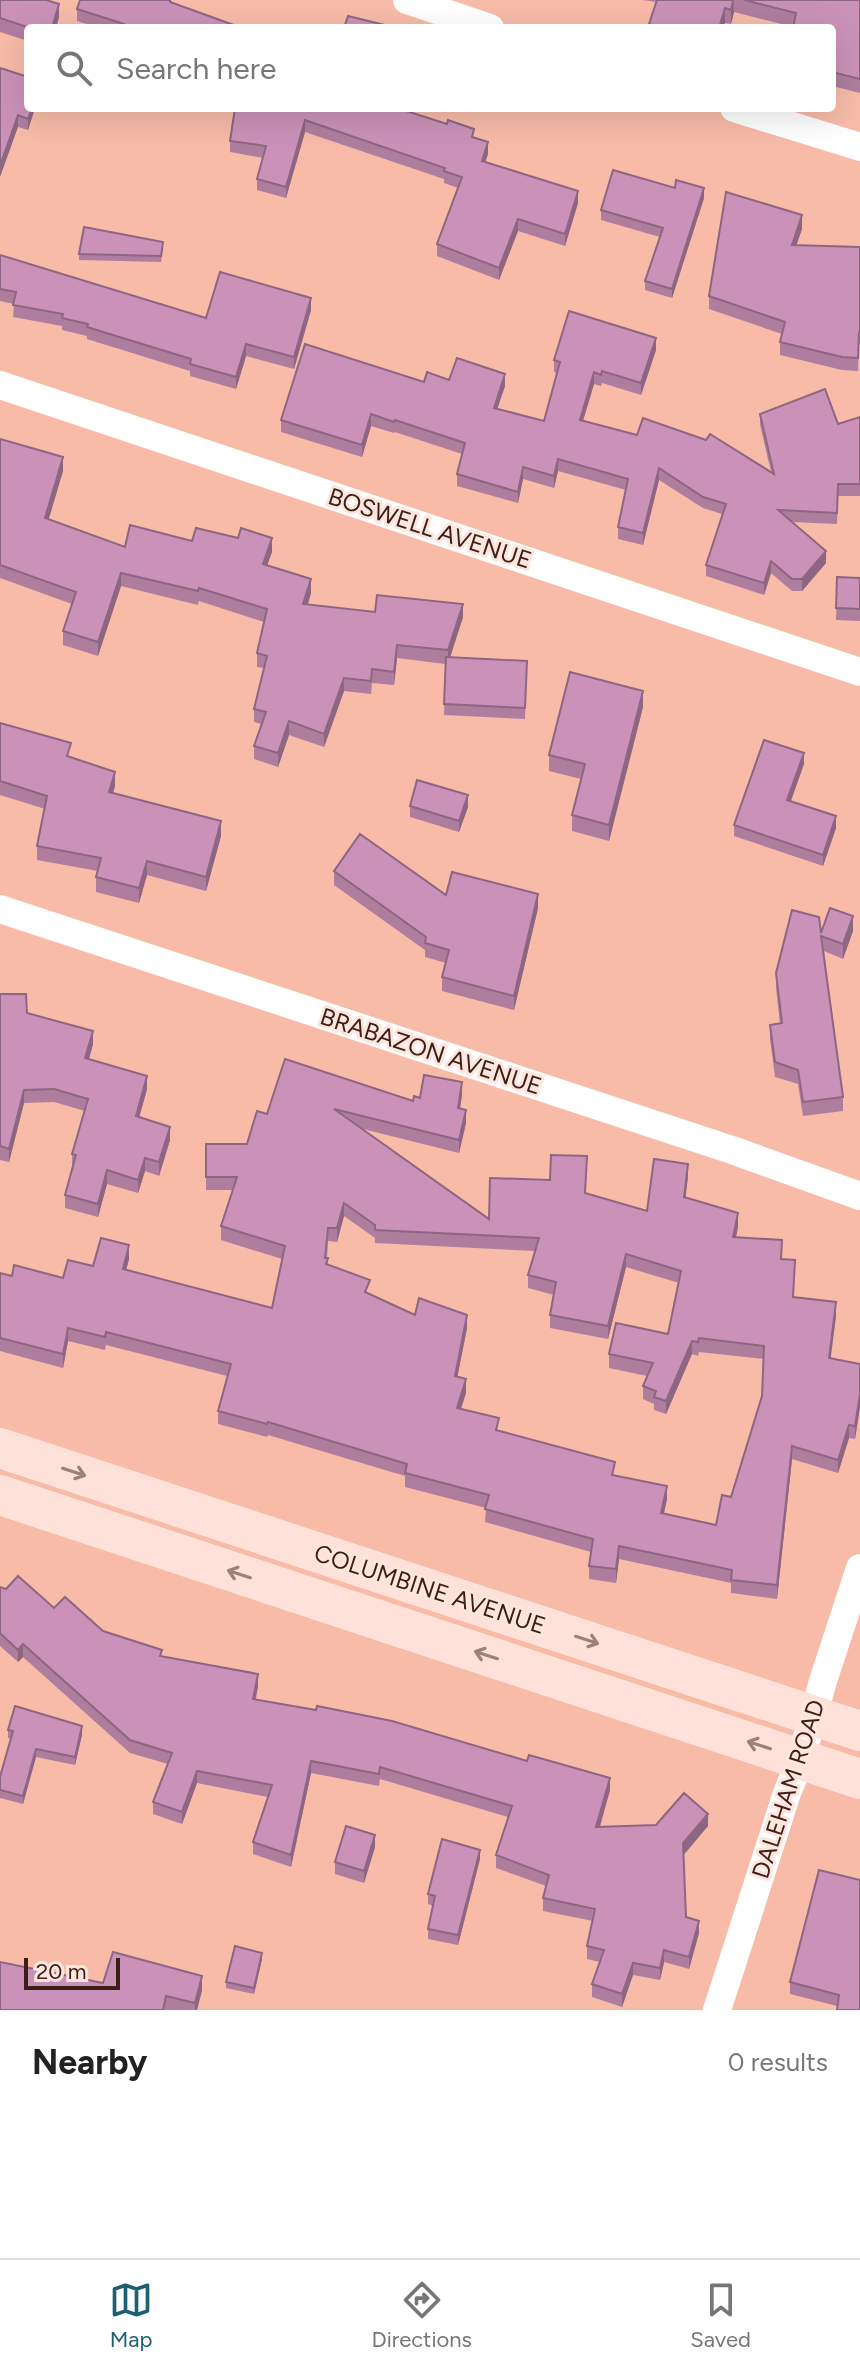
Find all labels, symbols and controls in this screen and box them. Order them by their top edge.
search box [24,24,836,112]
icon: search [52,46,96,90]
text: Search here [116,50,276,87]
street label: BOSWELL AVENUE [325,481,535,575]
street label: BRABAZON AVENUE [317,1001,545,1101]
one-way arrow [61,1465,86,1480]
street label: COLUMBINE AVENUE [311,1538,549,1640]
one-way arrow [227,1565,252,1580]
one-way arrow [575,1634,600,1649]
one-way arrow [474,1647,499,1662]
street label: DALEHAM ROAD [745,1696,831,1882]
one-way arrow [747,1737,772,1752]
scale bar [24,1954,120,1990]
text: 20 m [36,1958,87,1985]
text: Nearby [32,2042,147,2083]
text: 0 results [728,2046,828,2078]
tab: Map [109,2278,153,2353]
tab: Directions [372,2278,472,2353]
tab: Saved [690,2278,751,2353]

